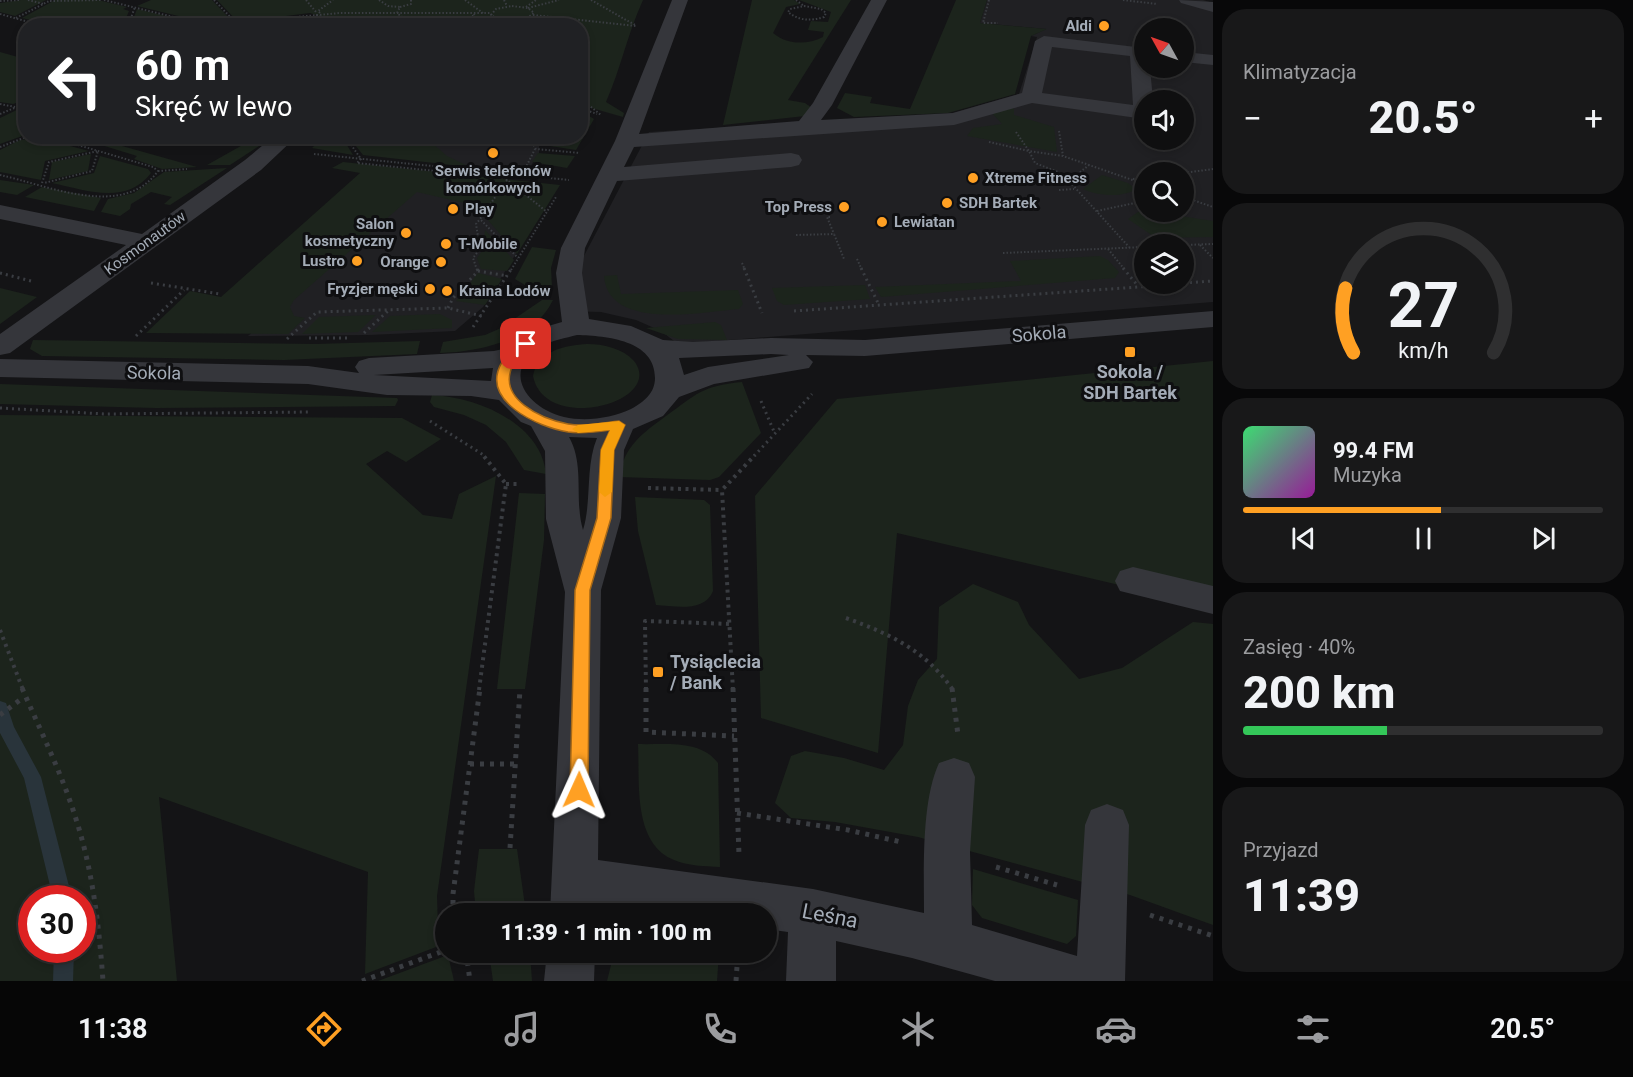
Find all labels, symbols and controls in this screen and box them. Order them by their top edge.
place label: Aldi [1066,17,1092,35]
north arrow [1134,18,1194,78]
map controls [1134,18,1194,294]
marker: Aldi [1097,19,1111,33]
text: 60 m [135,41,230,90]
icon: left [36,42,114,120]
text: Klimatyzacja [1243,60,1357,84]
button: sound [1134,90,1194,150]
text: Skręć w lewo [135,91,292,123]
text: 20.5° [1369,91,1478,144]
text: − [1243,99,1262,138]
text: + [1584,99,1603,138]
marker: Serwis telefonów komórkowych [486,146,500,160]
place label: Serwis telefonów komórkowych [435,162,551,197]
button: search [1134,162,1194,222]
place label: Xtreme Fitness [985,169,1087,187]
marker: Xtreme Fitness [966,171,980,185]
place label: SDH Bartek [959,194,1038,212]
marker: SDH Bartek [940,196,954,210]
place label: Top Press [765,198,832,216]
place label: Play [465,200,495,218]
marker: Top Press [837,200,851,214]
marker: Play [446,202,460,216]
street label: Kosmonautów [101,207,189,279]
place label: Lewiatan [894,213,955,231]
place label: Salon kosmetyczny [305,215,394,250]
marker: Lewiatan [875,215,889,229]
marker: Salon kosmetyczny [399,226,413,240]
button: layers [1134,234,1194,294]
place label: T-Mobile [458,235,517,253]
marker: T-Mobile [439,237,453,251]
place label: Lustro [302,252,345,270]
place label: Orange [380,253,429,271]
marker: Lustro [350,254,364,268]
marker: Orange [434,255,448,269]
text: 27 [1387,269,1459,342]
place label: Fryzjer męski [327,280,418,298]
marker: Fryzjer męski [423,282,437,296]
place label: Kraina Lodów [459,282,550,300]
marker: Kraina Lodów [440,284,454,298]
pin [500,318,551,369]
street label: Sokola [1011,321,1067,346]
icon: arrive [509,327,542,360]
text: km/h [1398,339,1448,364]
marker: Sokola / SDH Bartek [1123,345,1137,359]
place label: Sokola / SDH Bartek [1083,361,1177,403]
street label: Sokola [127,362,181,383]
text: 99.4 FM [1333,438,1414,463]
text: Muzyka [1333,463,1402,487]
icon: previous [1287,522,1320,555]
icon: pause [1407,522,1440,555]
icon: next [1527,522,1560,555]
text: Zasięg · 40% [1243,635,1355,659]
place label: Tysiąclecia / Bank [669,651,761,693]
marker: Tysiąclecia / Bank [651,665,665,679]
text: 200 km [1243,666,1395,719]
position arrow [547,758,611,822]
text: Przyjazd [1243,838,1319,862]
text: 11:39 [1243,869,1360,922]
speed limit sign: 30 [18,885,96,963]
street label: Leśna [800,899,860,933]
text: 11:39 · 1 min · 100 m [501,920,711,945]
icon: directions [303,1008,345,1050]
icon: music [501,1008,543,1050]
icon: phone [699,1008,741,1050]
icon: climate [897,1008,939,1050]
icon: car [1095,1008,1137,1050]
icon: filters [1292,1008,1334,1050]
text: 11:38 [78,1013,147,1045]
text: 20.5° [1490,1013,1555,1045]

